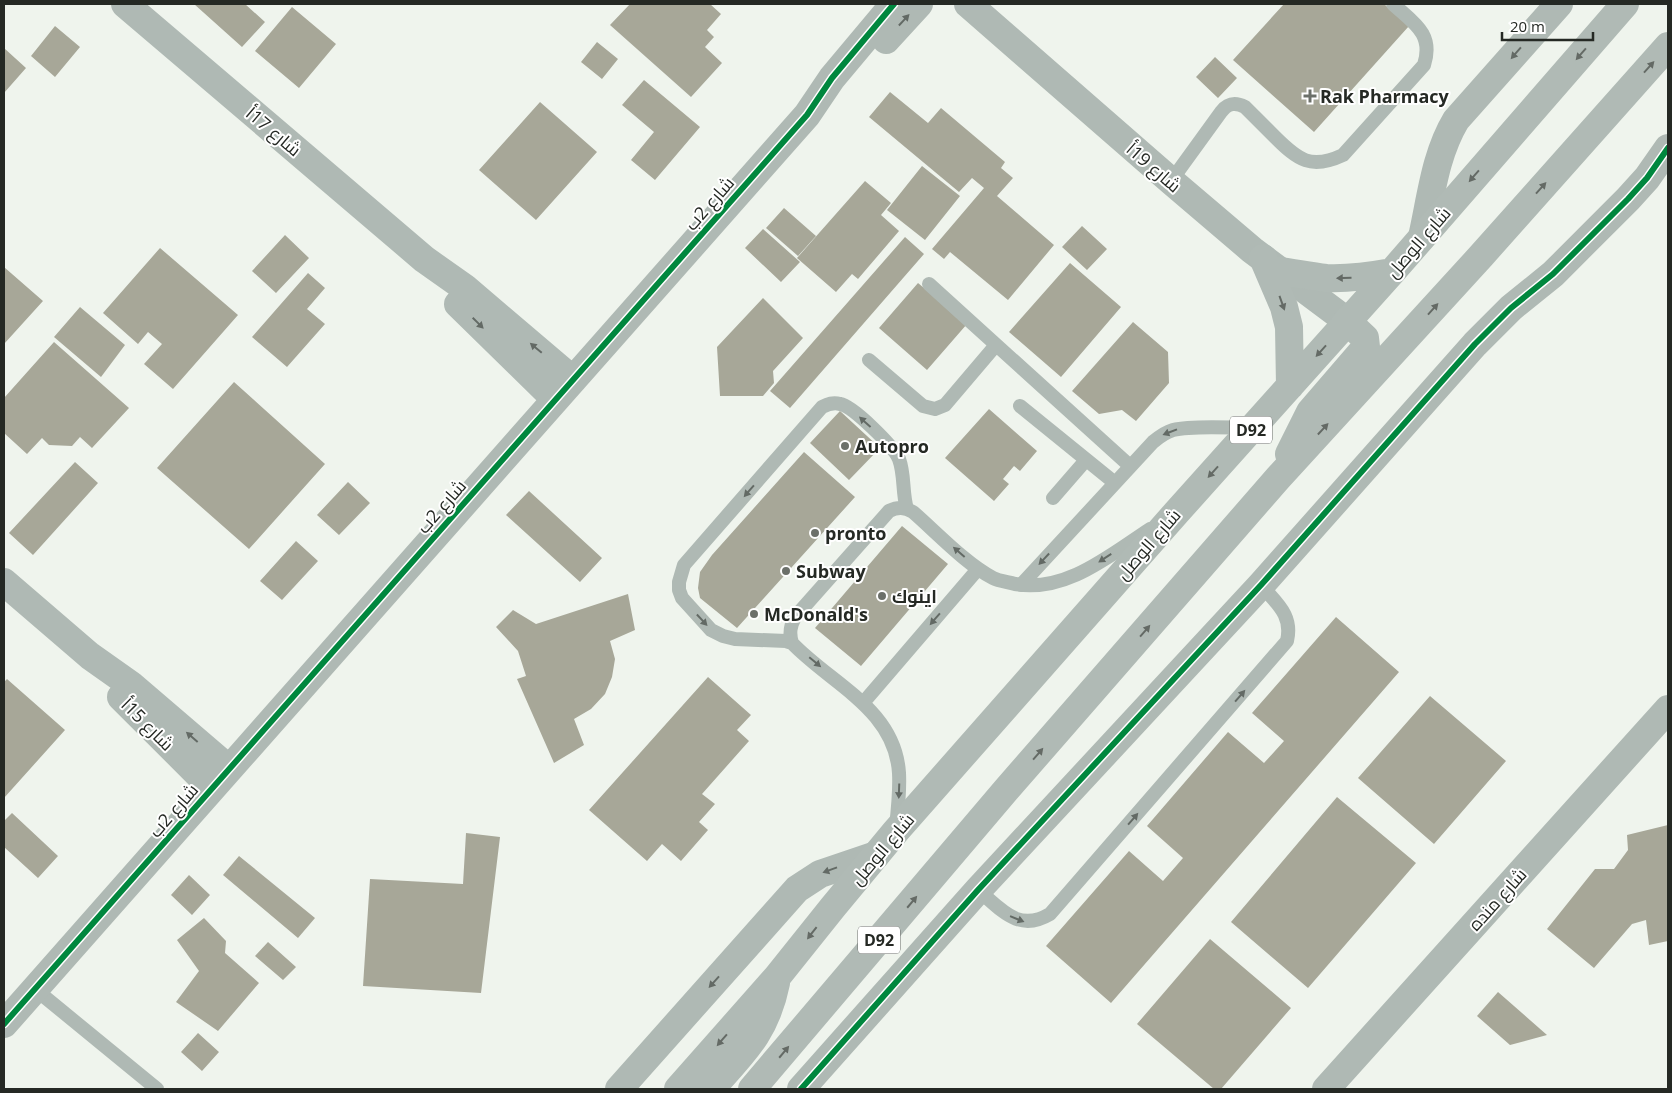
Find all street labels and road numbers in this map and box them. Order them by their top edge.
street label: شارع 17أ [241,101,307,162]
street label: شارع 19أ [1121,137,1186,198]
street label: شارع 2ب [679,171,740,236]
street label: شارع الوصل [1380,201,1456,283]
road number: D92 [1230,416,1272,444]
street label: شارع 2ب [411,474,472,539]
street label: شارع الوصل [1110,503,1186,585]
street label: شارع 15أ [116,693,179,756]
street label: شارع 2ب [143,778,204,843]
street label: شارع الوصل [845,808,920,891]
street label: شارع منده [1462,863,1532,936]
road number: D92 [858,926,900,954]

